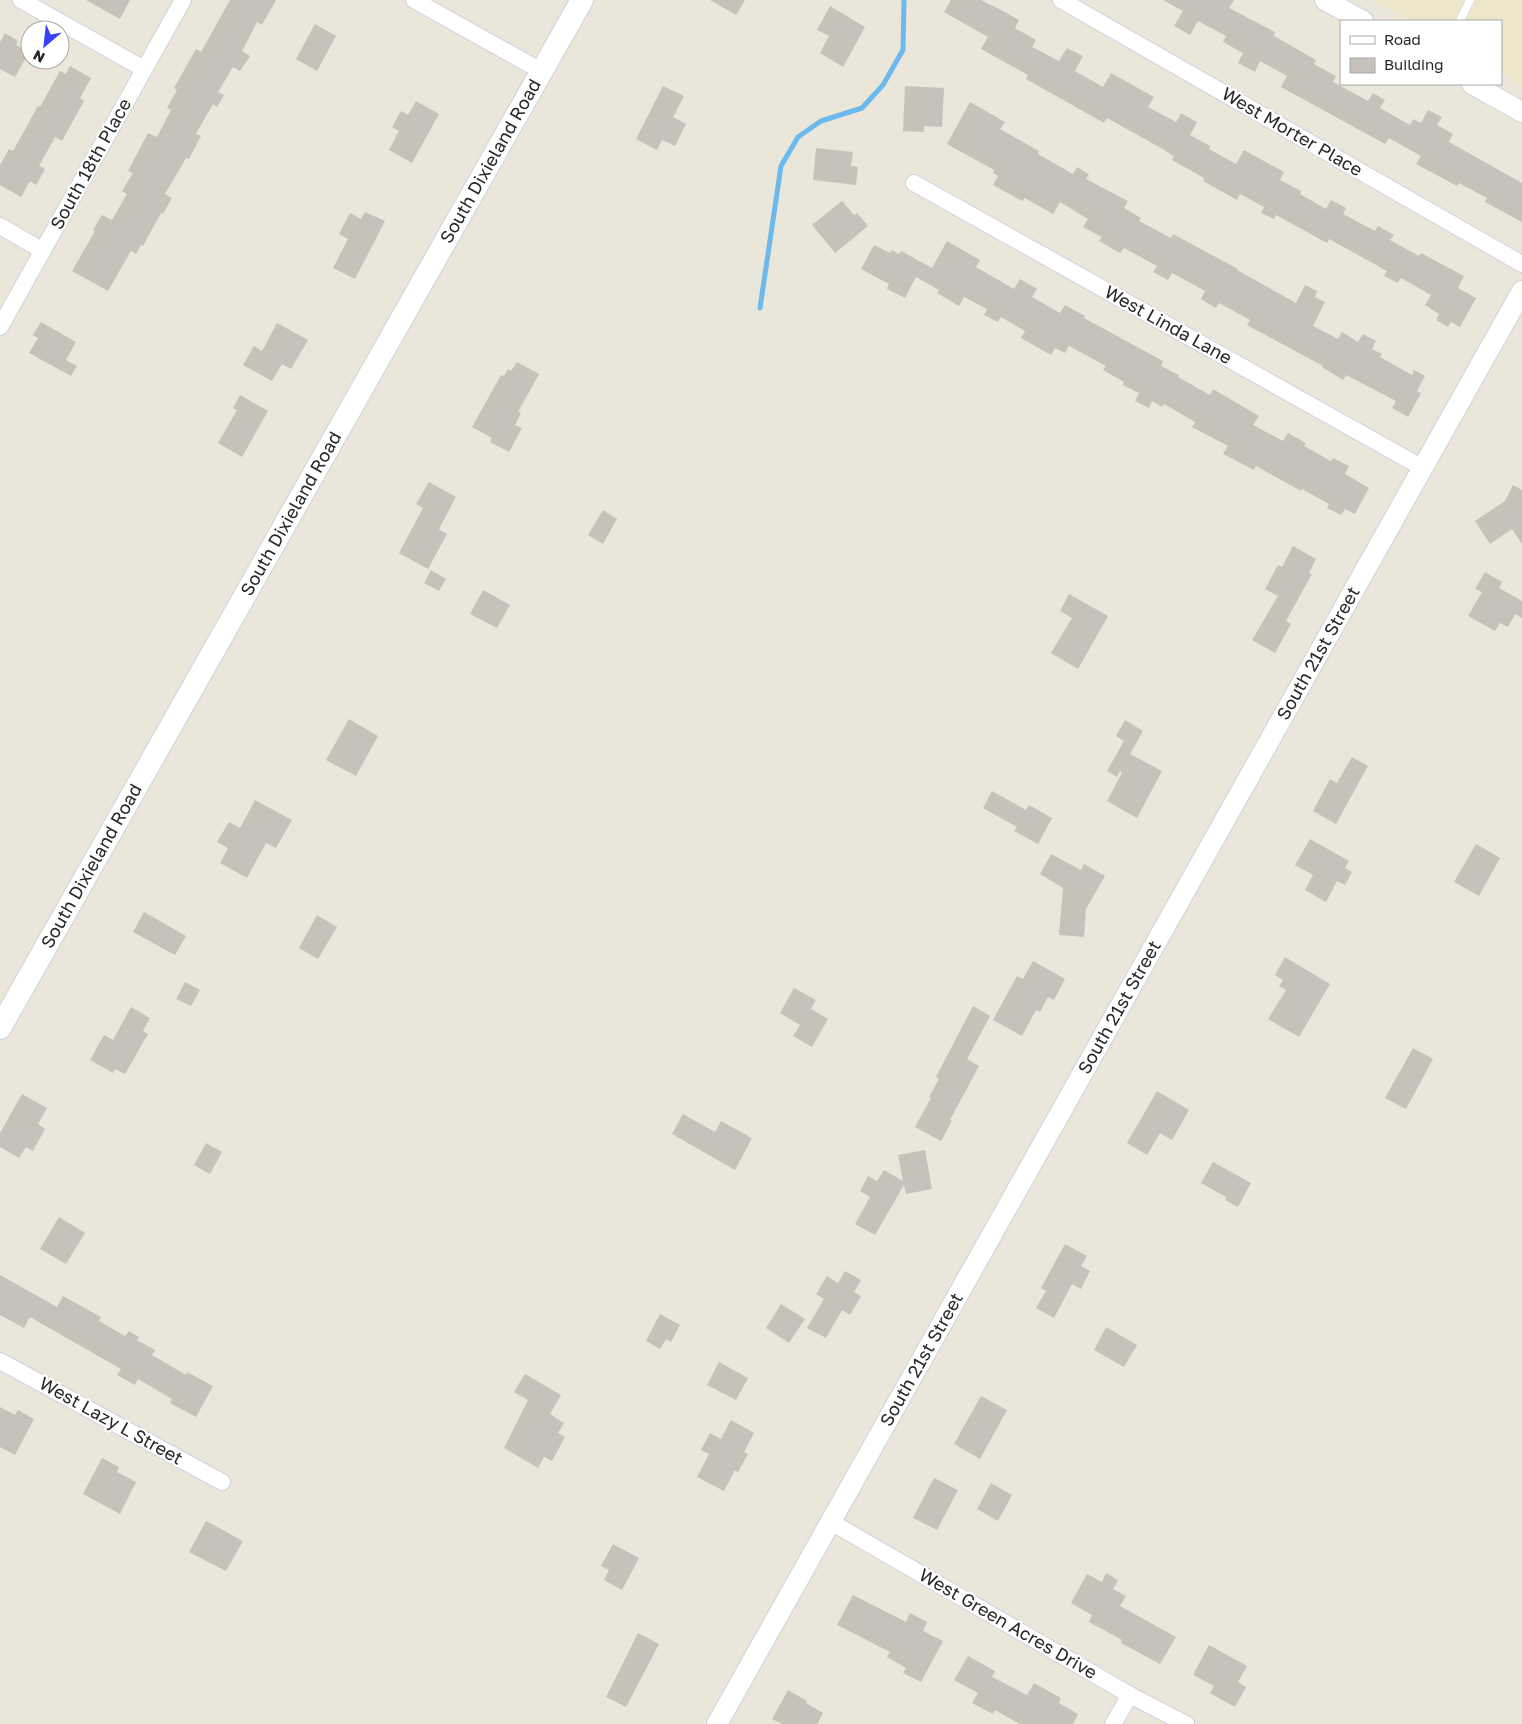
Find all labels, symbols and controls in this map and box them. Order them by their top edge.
north arrow [20,20,70,70]
legend [1340,20,1502,85]
text: Road [1384,30,1421,48]
text: N [30,47,47,67]
text: Building [1384,55,1444,73]
street label: South Dixieland Road [435,75,545,247]
street label: West Morter Place [1218,82,1367,180]
street label: South 18th Place [45,94,135,233]
street label: West Linda Lane [1101,280,1236,368]
street label: South Dixieland Road [235,427,346,599]
street label: South 21st Street [1271,582,1364,724]
street label: South Dixieland Road [36,780,146,952]
street label: South 21st Street [1072,936,1165,1078]
street label: South 21st Street [875,1288,967,1430]
street label: West Lazy L Street [36,1372,187,1469]
street label: West Green Acres Drive [916,1563,1101,1683]

